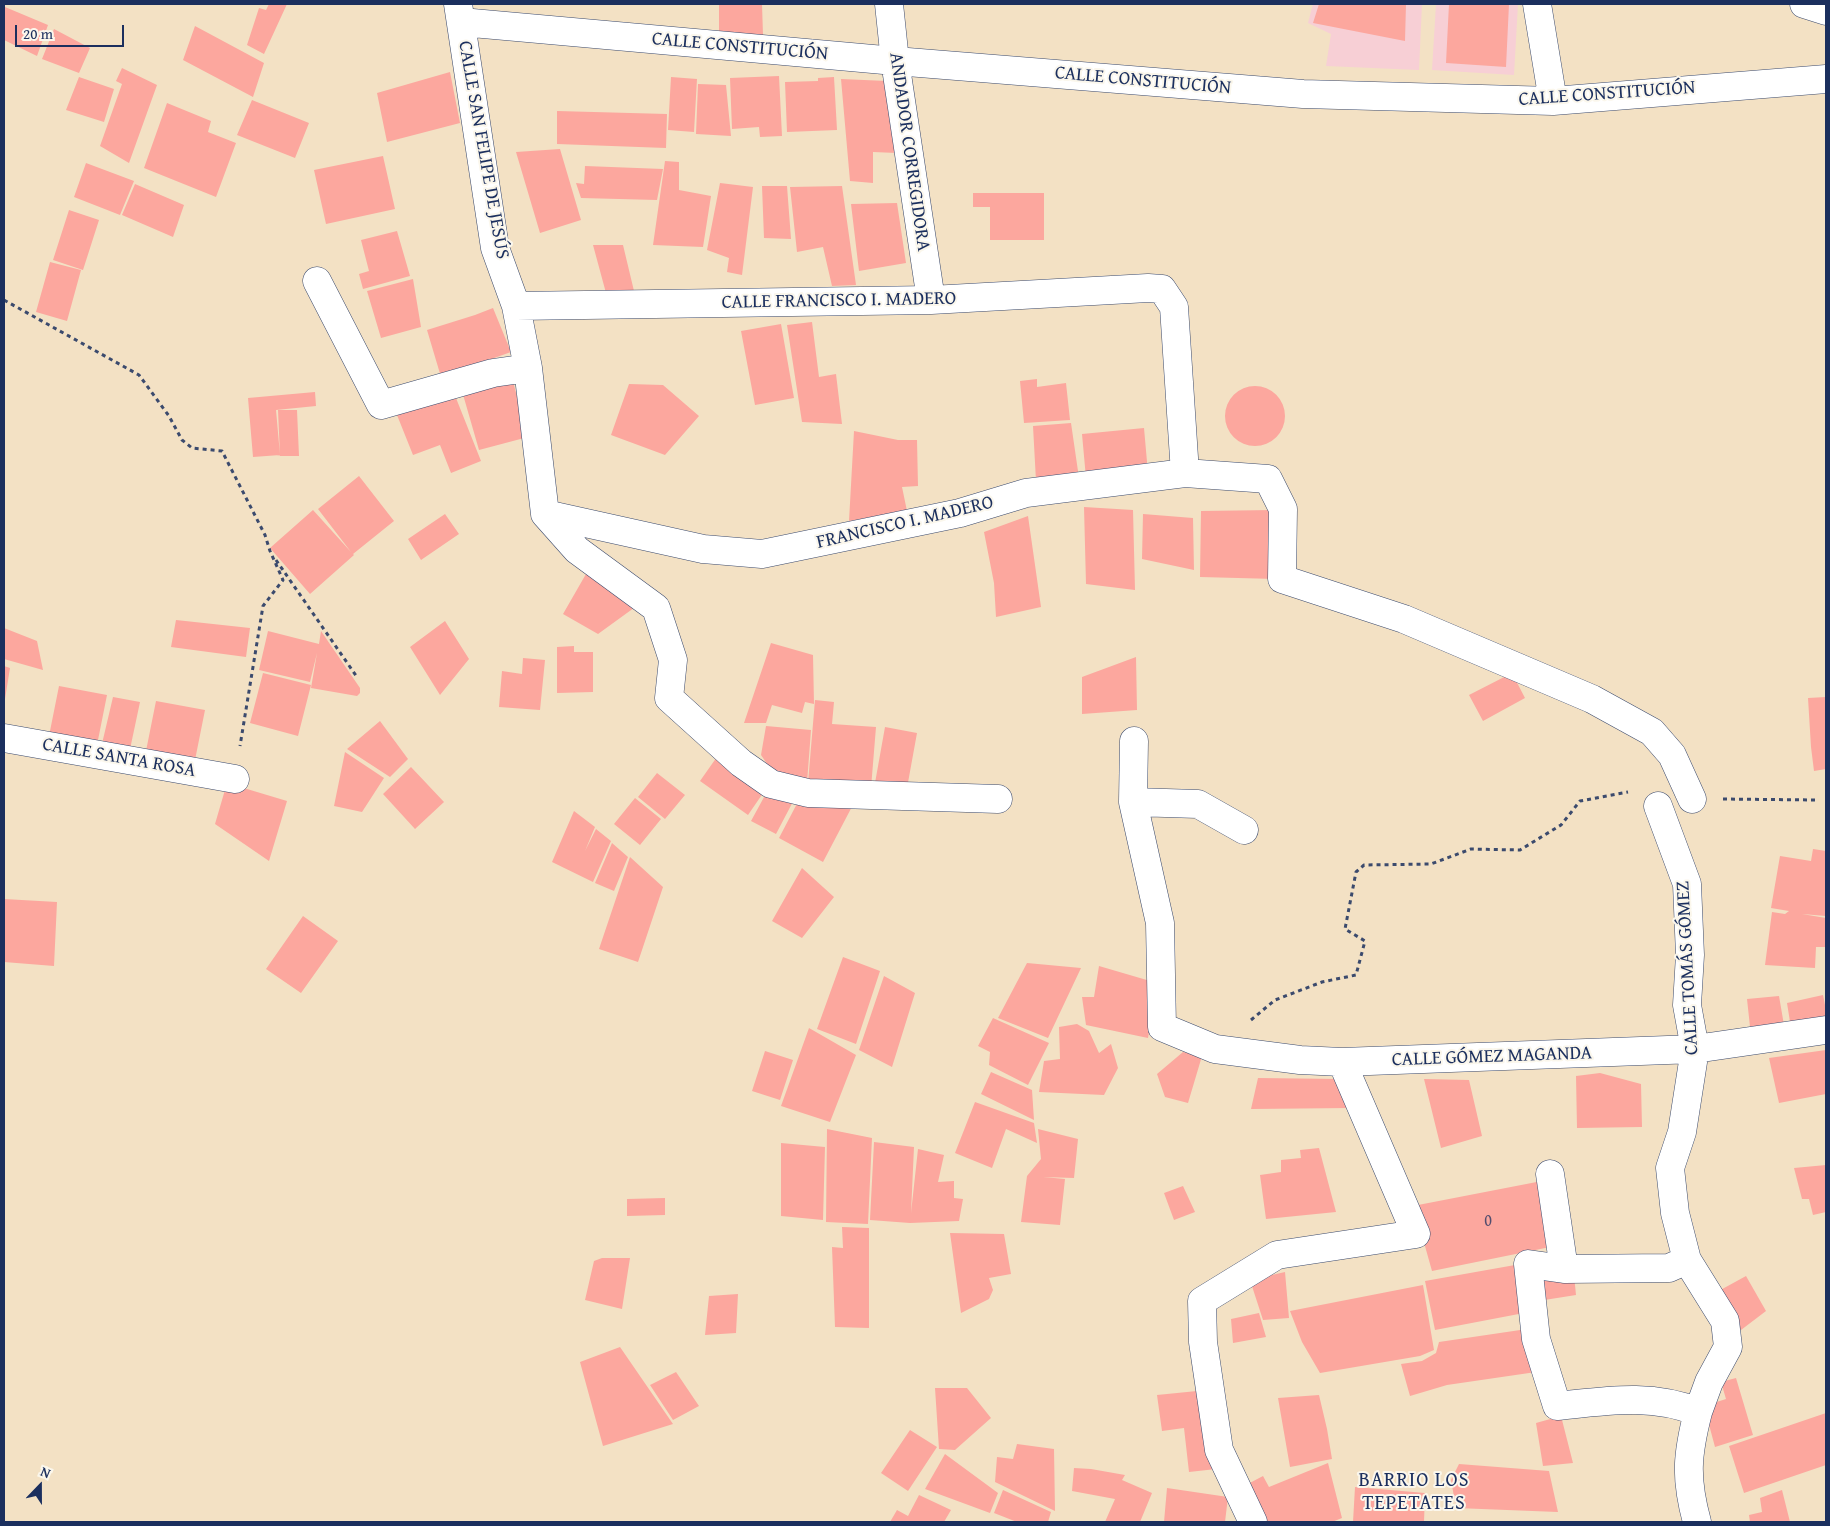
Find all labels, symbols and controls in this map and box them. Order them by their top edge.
scale bar [18,15,126,47]
text: 20 m [23,23,53,44]
street label: CALLE CONSTITUCIÓN [651,28,829,66]
street label: CALLE SAN FELIPE DE JESÚS [453,39,513,261]
street label: ANDADOR CORREGIDORA [884,51,934,253]
street label: CALLE CONSTITUCIÓN [1054,62,1232,100]
street label: CALLE CONSTITUCIÓN [1518,76,1696,112]
street label: CALLE FRANCISCO I. MADERO [722,288,956,314]
street label: FRANCISCO I. MADERO [814,492,996,554]
street label: CALLE SANTA ROSA [41,733,197,783]
street label: CALLE TOMÁS GÓMEZ [1672,880,1704,1056]
street label: CALLE GÓMEZ MAGANDA [1392,1042,1592,1072]
house number: 0 [1484,1212,1492,1232]
north arrow [15,1461,65,1511]
text: N [38,1461,54,1483]
district label: BARRIO LOS TEPETATES [1357,1469,1471,1516]

